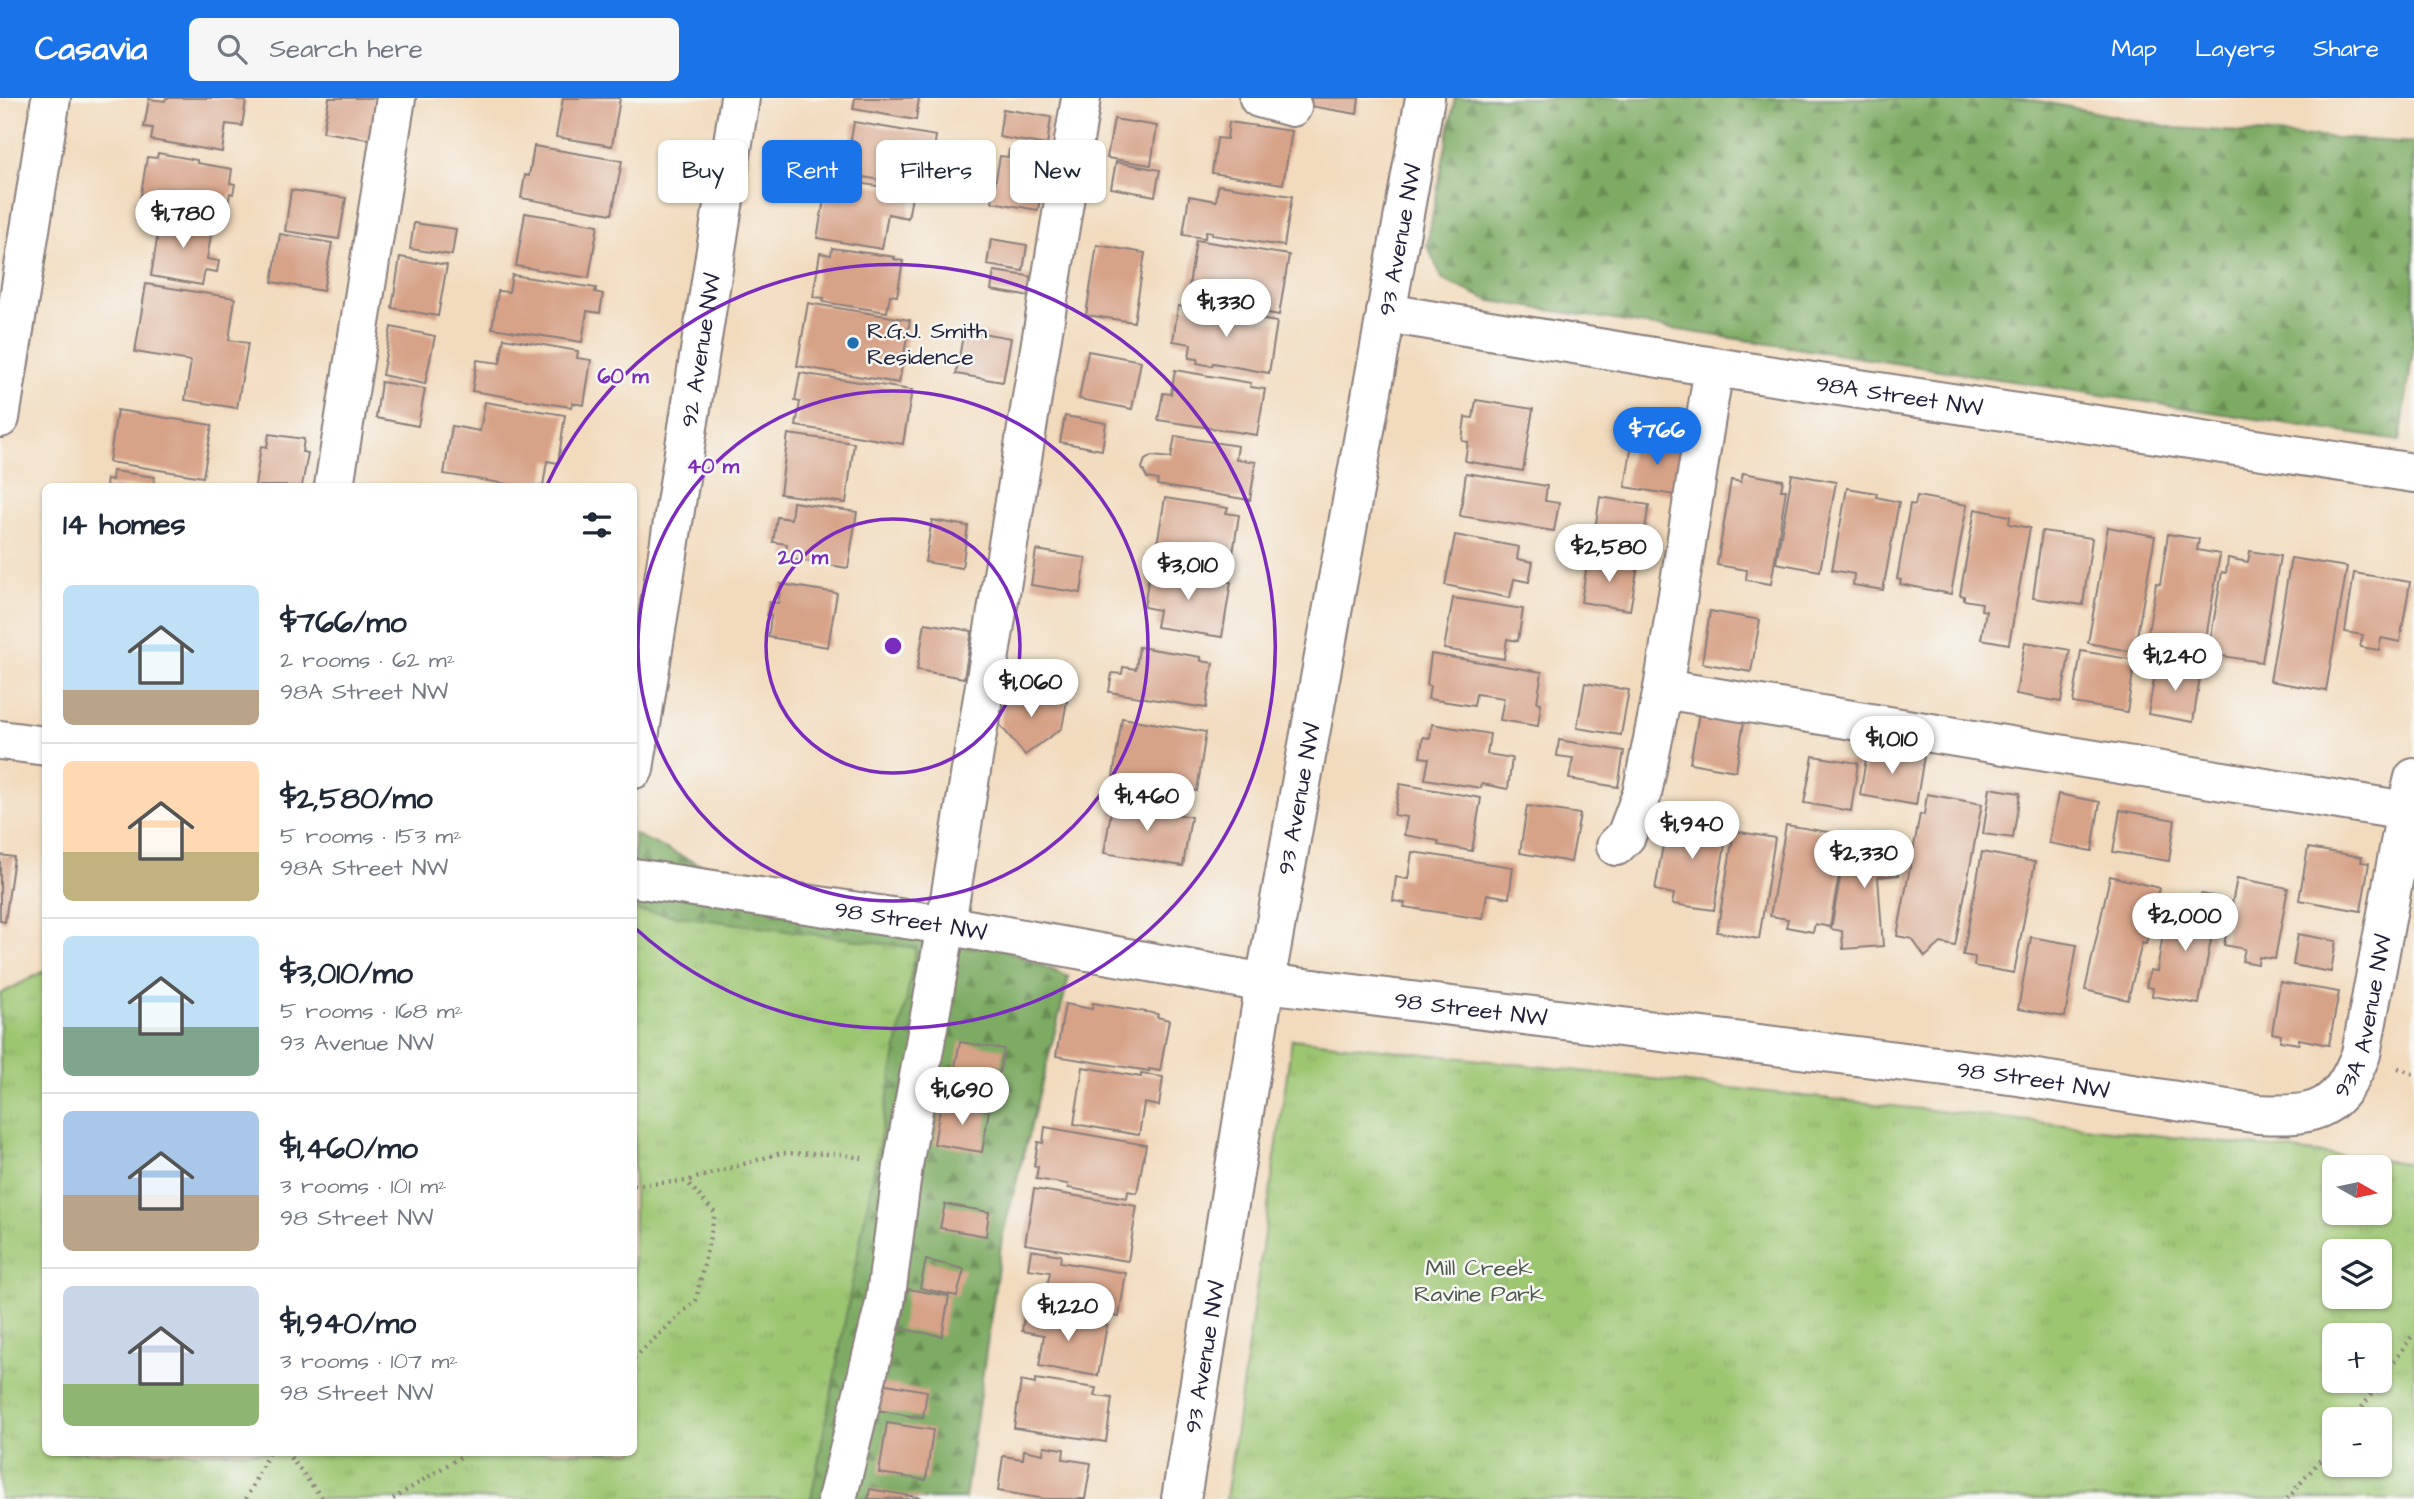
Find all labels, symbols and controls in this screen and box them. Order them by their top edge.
search box [189,18,679,81]
text: Casavia [35,26,147,72]
icon: search [213,30,251,68]
text: Search here [269,31,423,67]
text: Map [2112,32,2157,66]
text: Layers [2195,32,2275,66]
text: Share [2313,32,2379,66]
chip: Buy [658,140,748,203]
chip: Rent [762,140,862,203]
chip: Filters [876,140,996,203]
chip: New [1010,140,1106,203]
street label: 93 Avenue NW [1371,161,1430,319]
pin: $1,780 [126,190,240,250]
text: $1,780 [151,197,215,229]
street label: 92 Avenue NW [673,271,729,430]
pin: $1,330 [1169,280,1283,339]
text: $1,330 [1197,286,1255,318]
place label: R.G.J. Smith Residence [867,315,988,373]
marker: R.G.J. Smith Residence [845,335,861,351]
text: 60 m [597,362,649,391]
street label: 98A Street NW [1814,368,1985,425]
pin: $766 [1616,408,1698,467]
text: $766 [1629,414,1685,446]
text: 40 m [687,452,740,481]
text: 14 homes [63,504,186,546]
icon: filters [578,506,616,544]
pin: $2,580 [1552,524,1666,584]
text: $2,580 [1571,531,1647,563]
pin: $3,010 [1131,542,1245,602]
text: 20 m [777,543,829,572]
text: $3,010 [1158,549,1218,581]
text: $766/mo [280,602,407,644]
icon: home [119,613,203,697]
centre of rings [881,634,905,658]
pin: $1,240 [2118,634,2232,693]
text: $1,240 [2143,640,2207,672]
text: 2 rooms · 62 m² [280,644,455,676]
pin: $1,060 [974,660,1088,719]
text: $1,060 [999,666,1063,698]
text: 98A Street NW [280,676,448,708]
pin: $1,010 [1835,716,1949,776]
street label: 93 Avenue NW [1270,720,1329,878]
text: $1,010 [1866,723,1918,755]
pin: $1,460 [1090,774,1204,833]
text: $2,580/mo [280,778,433,820]
text: $1,460 [1115,780,1179,812]
icon: home [119,789,203,873]
pin: $1,940 [1635,802,1749,861]
text: $1,940 [1660,808,1724,840]
text: 5 rooms · 153 m² [280,820,462,852]
pin: $2,330 [1807,830,1921,890]
text: $2,330 [1830,837,1898,869]
text: 98A Street NW [280,852,448,884]
street label: 98 Street NW [832,894,990,949]
pin: $2,000 [2128,894,2242,953]
text: $2,000 [2148,900,2222,932]
street label: 93A Avenue NW [2326,931,2400,1106]
text: $3,010/mo [280,953,413,995]
icon: home [119,964,203,1048]
street label: 98 Street NW [1392,984,1549,1035]
text: 5 rooms · 168 m² [280,995,463,1027]
text: 93 Avenue NW [280,1027,434,1059]
street label: 98 Street NW [1955,1054,2112,1107]
pin: $1,690 [905,1068,1019,1127]
text: $1,690 [931,1074,993,1106]
text: $1,460/mo [280,1128,418,1170]
icon: home [119,1139,203,1223]
north arrow [2322,1155,2392,1225]
map controls [2322,1155,2392,1477]
text: 3 rooms · 101 m² [280,1170,447,1202]
text: 98 Street NW [280,1202,433,1234]
button: layers [2322,1239,2392,1309]
park label: Mill Creek Ravine Park [1414,1252,1544,1310]
street label: 93 Avenue NW [1177,1278,1233,1436]
pin: $1,220 [1011,1284,1125,1343]
text: $1,220 [1038,1290,1098,1322]
text: $1,940/mo [280,1303,416,1345]
icon: home [119,1314,203,1398]
button: + [2322,1323,2392,1393]
text: 3 rooms · 107 m² [280,1345,458,1377]
text: 98 Street NW [280,1377,433,1409]
button: − [2322,1407,2392,1477]

